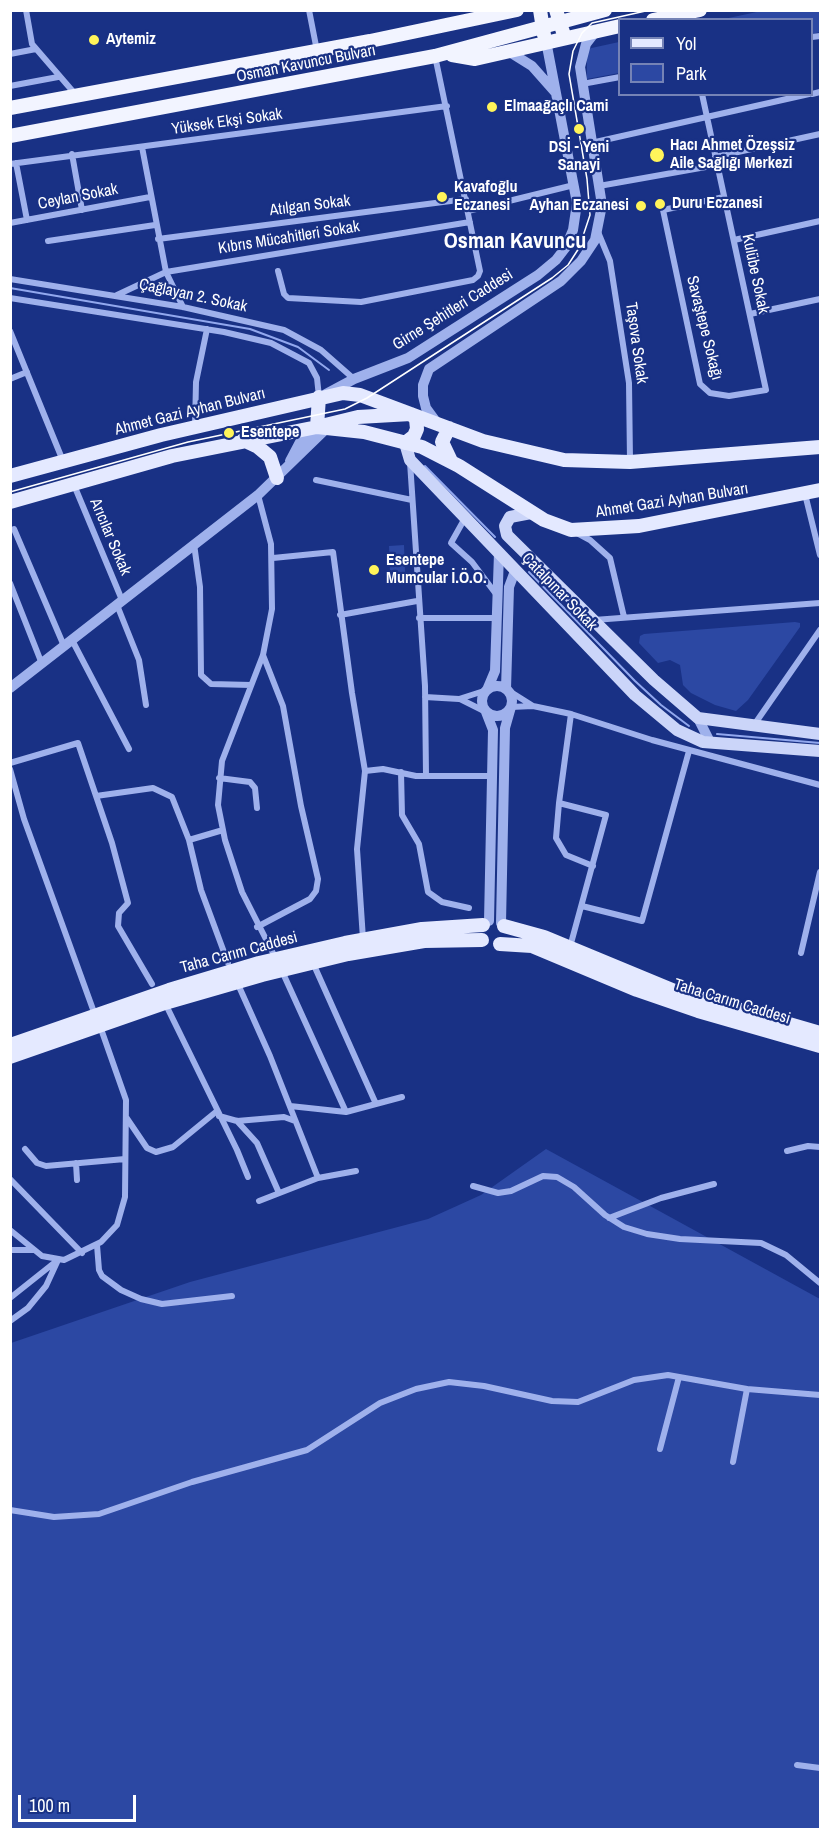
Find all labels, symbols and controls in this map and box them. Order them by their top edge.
legend [618,18,813,96]
place label: Aytemiz [106,30,156,50]
text: Yol [676,31,696,56]
marker: Aytemiz [87,33,101,47]
street label: Osman Kavuncu Bulvarı [235,41,377,87]
text: Park [676,61,706,86]
place label: Elmaağaçlı Cami [504,97,608,117]
marker: Elmaağaçlı Cami [485,100,499,114]
street label: Yüksek Ekşi Sokak [170,105,284,139]
marker: DSİ - Yeni Sanayi [572,122,586,136]
place label: Hacı Ahmet Özeşsiz Aile Sağlığı Merkezi [670,136,795,174]
place label: DSİ - Yeni Sanayi [549,138,609,176]
marker: Hacı Ahmet Özeşsiz Aile Sağlığı Merkezi [648,146,666,164]
place label: Kavafoğlu Eczanesi [454,178,517,216]
street label: Ceylan Sokak [36,180,120,214]
marker: Kavafoğlu Eczanesi [435,190,449,204]
street label: Atılgan Sokak [269,192,351,220]
place label: Duru Eczanesi [672,194,762,214]
place label: Ayhan Eczanesi [530,196,629,216]
marker: Duru Eczanesi [653,197,667,211]
marker: Ayhan Eczanesi [634,199,648,213]
street label: Kıbrıs Mücahitleri Sokak [217,217,361,259]
district label: Osman Kavuncu [444,229,586,255]
street label: Kulübe Sokak [737,232,773,316]
street label: Girne Şehitleri Caddesi [389,265,517,355]
street label: Savaştepe Sokağı [682,274,726,382]
street label: Çağlayan 2. Sokak [137,275,249,317]
street label: Taşova Sokak [621,301,651,385]
street label: Ahmet Gazi Ayhan Bulvarı [113,384,267,440]
place label: Esentepe [241,423,299,443]
marker: Esentepe [222,426,236,440]
street label: Ahmet Gazi Ayhan Bulvarı [594,479,750,523]
street label: Arıcılar Sokak [85,496,135,578]
street label: Çatalpınar Sokak [517,549,601,635]
place label: Esentepe Mumcular İ.Ö.O. [386,551,487,589]
marker: Esentepe Mumcular İ.Ö.O. [367,563,381,577]
street label: Taha Carım Caddesi [178,928,300,978]
street label: Taha Carım Caddesi [672,975,792,1029]
scale bar [21,1783,140,1821]
text: 100 m [29,1793,70,1818]

